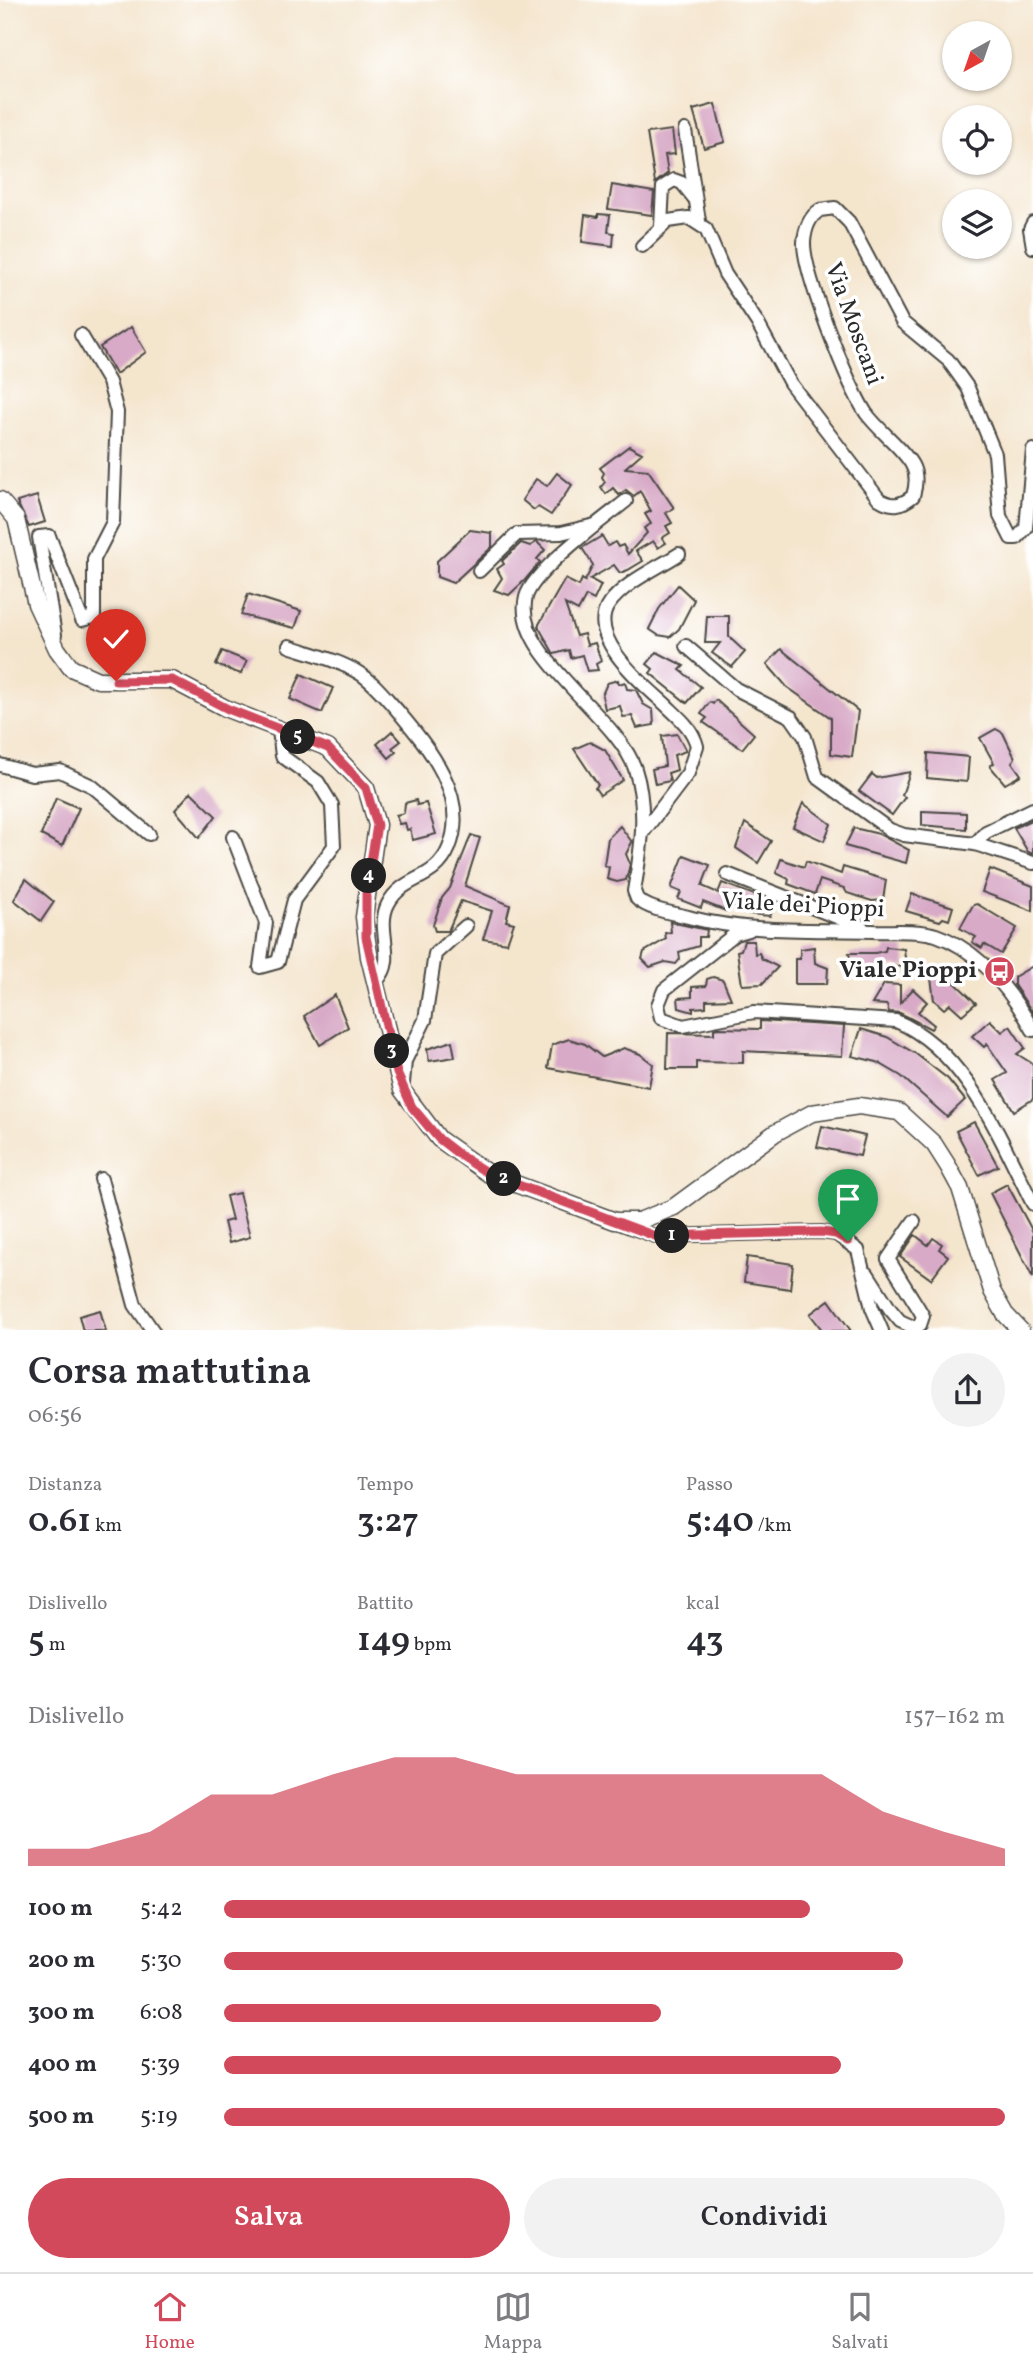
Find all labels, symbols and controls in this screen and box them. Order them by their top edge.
north arrow [942,21,1012,91]
map controls [942,21,1012,259]
button: locate [942,105,1012,175]
button: layers [942,189,1012,259]
street label: Via Moscani [815,258,891,390]
pin [86,609,146,681]
icon: check [97,620,135,658]
pin: 5 [280,720,316,754]
text: 5 [293,723,302,749]
pin: 4 [352,858,386,894]
text: 4 [363,862,374,888]
street label: Viale dei Pioppi [721,885,885,927]
place label: Viale Pioppi [839,954,977,988]
bus stop icon: Viale Pioppi [983,954,1017,988]
pin: 3 [374,1034,410,1068]
text: 3 [387,1037,396,1063]
pin: 2 [486,1162,522,1196]
text: 2 [499,1165,508,1191]
pin [818,1169,878,1241]
icon: arrive [829,1180,867,1218]
pin: 1 [654,1218,690,1254]
text: 1 [668,1222,675,1248]
text: Corsa mattutina [28,1347,311,1400]
button: share [931,1353,1005,1427]
text: 06:56 [28,1400,82,1432]
text: Distanza [28,1472,102,1498]
text: Tempo [357,1472,414,1498]
text: Passo [686,1472,733,1498]
text: 0.61 [28,1498,91,1546]
text: 3:27 [357,1498,419,1546]
text: 5:40 [686,1498,754,1546]
text: km [91,1513,122,1539]
text: /km [754,1513,792,1539]
text: Dislivello [28,1591,107,1617]
text: Battito [357,1591,413,1617]
text: kcal [686,1591,720,1617]
text: 5 [28,1617,45,1665]
text: 149 [357,1617,410,1665]
text: 43 [686,1617,724,1665]
text: m [45,1632,65,1658]
text: bpm [410,1632,452,1658]
text: Dislivello [28,1701,124,1733]
text: 157–162 m [904,1701,1005,1733]
text: 100 m [28,1893,93,1925]
text: 5:42 [140,1893,183,1925]
text: 200 m [28,1945,95,1977]
text: 5:30 [140,1945,182,1977]
text: 300 m [28,1997,95,2029]
text: 6:08 [140,1997,183,2029]
text: 400 m [28,2049,97,2081]
text: 5:39 [140,2049,180,2081]
text: 500 m [28,2101,94,2133]
text: 5:19 [140,2101,177,2133]
button: Salva [28,2178,510,2258]
button: Condividi [524,2178,1005,2258]
tab: Home [145,2288,195,2356]
tab: Mappa [484,2288,542,2356]
tab: Salvati [831,2288,888,2356]

